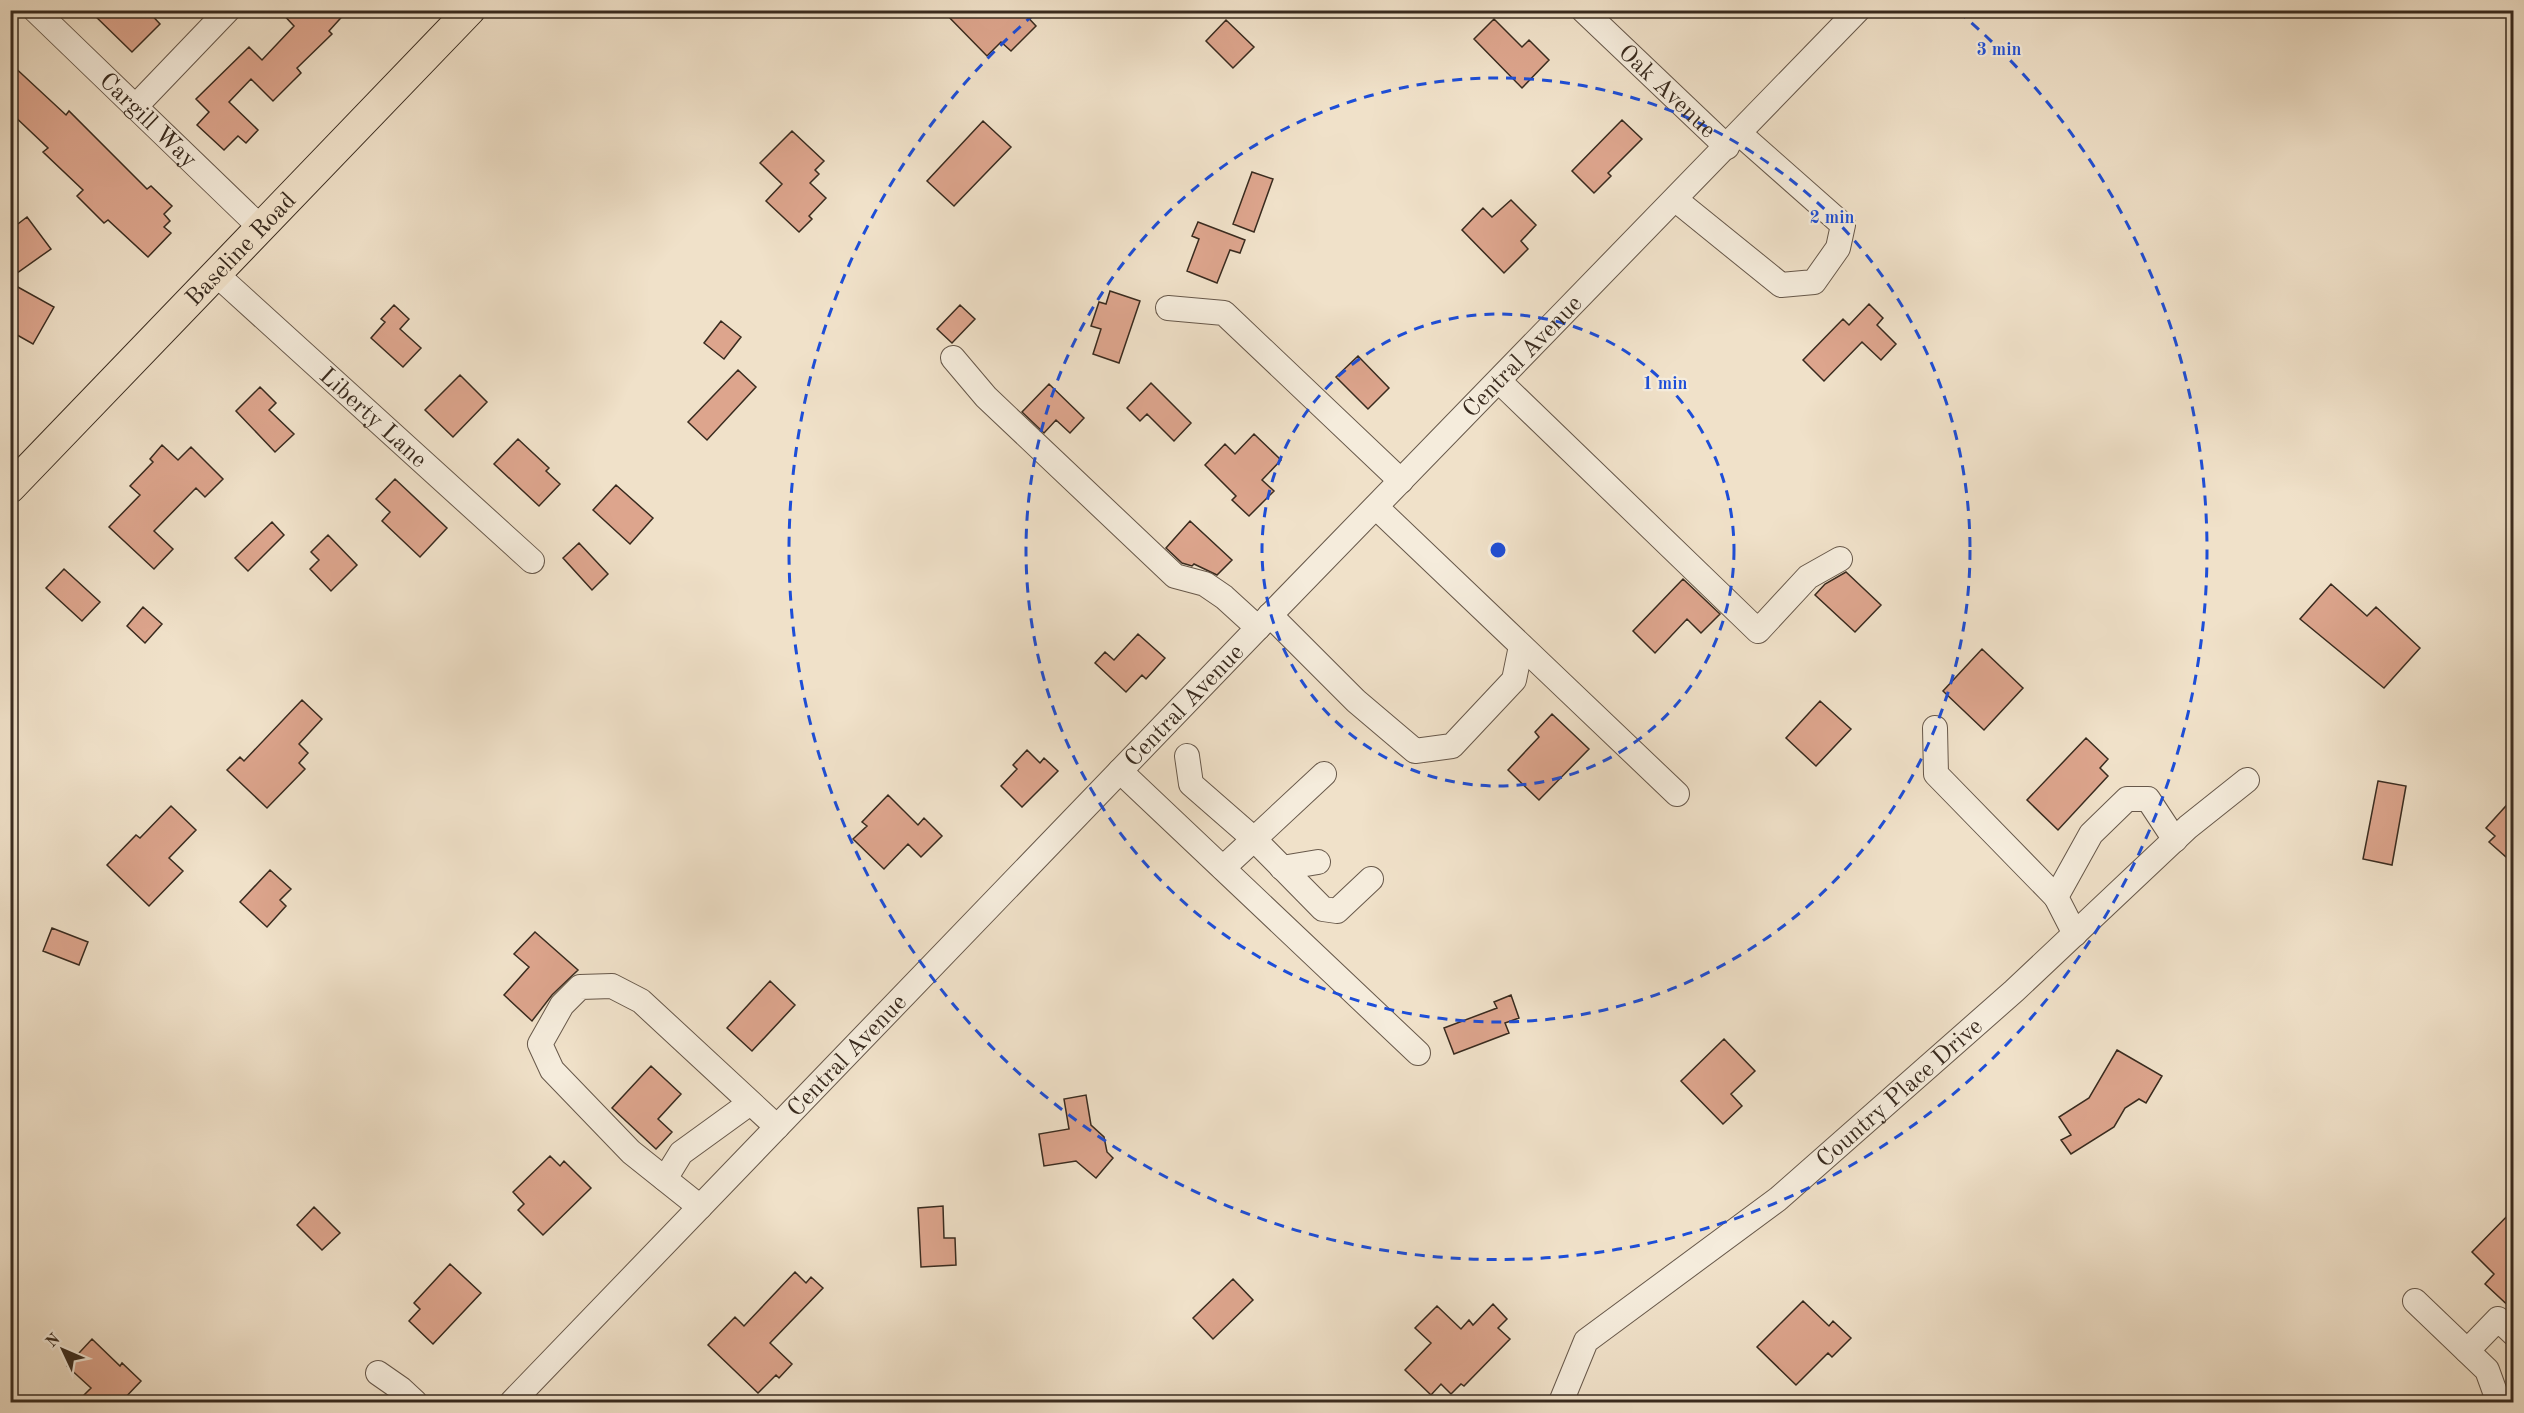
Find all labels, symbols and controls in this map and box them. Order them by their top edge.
street label: Oak Avenue [1613,41,1720,144]
text: 3 min [1976,41,2022,59]
street label: Cargill Way [94,69,201,173]
street label: Baseline Road [182,189,301,311]
text: 2 min [1809,209,1855,227]
street label: Central Avenue [1459,292,1588,423]
street label: Liberty Lane [314,364,431,473]
text: 1 min [1642,375,1688,393]
centre of rings [1488,540,1508,560]
street label: Central Avenue [1121,640,1249,772]
street label: Central Avenue [784,990,912,1122]
street label: Country Place Drive [1813,1015,1988,1173]
north arrow [33,1320,93,1380]
text: N [44,1330,64,1351]

